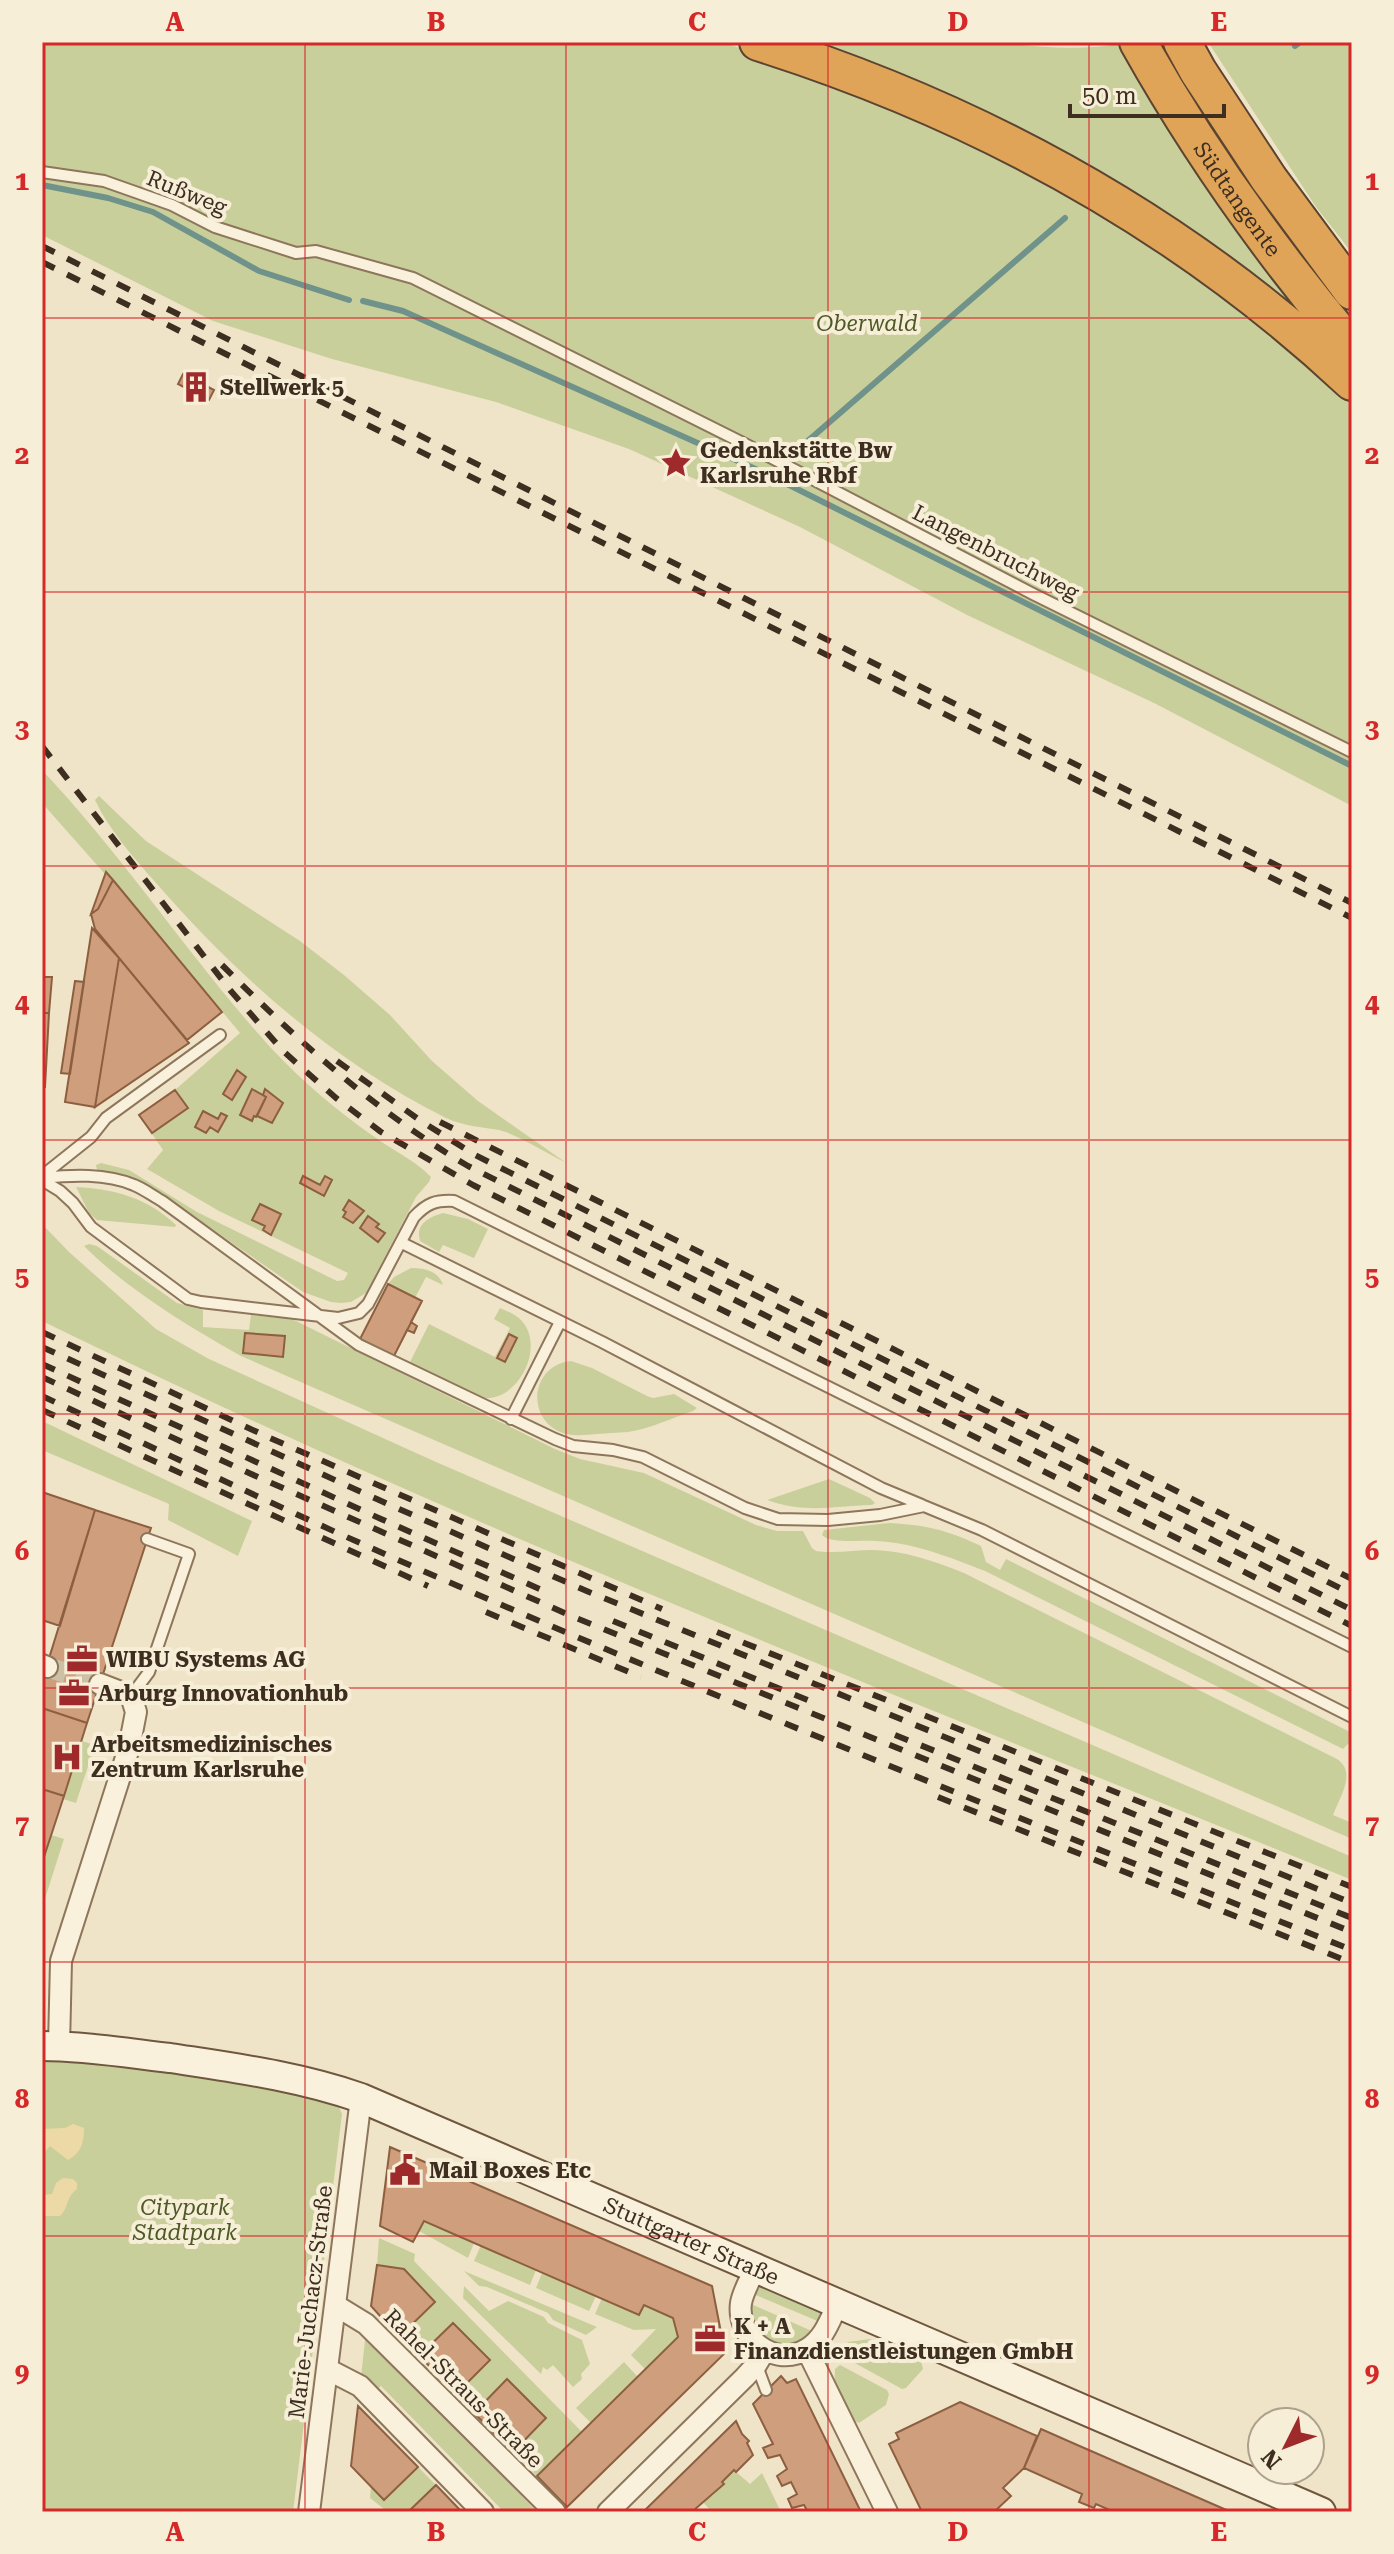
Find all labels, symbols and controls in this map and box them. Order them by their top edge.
text: A [166,7,185,37]
text: B [427,7,445,37]
text: C [688,7,706,37]
text: D [948,7,968,37]
text: E [1211,7,1227,37]
scale bar [1070,68,1224,118]
text: 50 m [1082,82,1137,110]
street label: Südtangente [1189,137,1286,261]
street label: Rußweg [143,165,231,220]
text: 1 [15,166,29,196]
text: 1 [1365,166,1379,196]
park label: Oberwald [816,311,918,336]
building icon: Stellwerk 5 [179,370,213,404]
place label: Stellwerk 5 [220,375,344,400]
place label: Gedenkstätte Bw Karlsruhe Rbf [700,438,892,488]
text: 2 [15,440,29,470]
text: 2 [1365,440,1379,470]
place icon: Gedenkstätte Bw Karlsruhe Rbf [659,446,693,480]
street label: Langenbruchweg [908,500,1084,605]
text: 3 [15,714,29,744]
text: 3 [1365,714,1379,744]
text: 4 [15,988,30,1018]
text: 4 [1365,988,1380,1018]
text: 5 [15,1262,29,1292]
text: 5 [1365,1262,1379,1292]
text: 6 [15,1536,29,1566]
text: 6 [1365,1536,1379,1566]
office icon: WIBU Systems AG [65,1642,99,1676]
place label: WIBU Systems AG [106,1647,305,1672]
office icon: Arburg Innovationhub [57,1676,91,1710]
place label: Arburg Innovationhub [98,1681,349,1706]
place label: Arbeitsmedizinisches Zentrum Karlsruhe [91,1732,332,1782]
hospital icon: Arbeitsmedizinisches Zentrum Karlsruhe [50,1740,84,1774]
text: 7 [15,1810,29,1840]
text: 7 [1365,1810,1379,1840]
text: 8 [15,2084,30,2114]
text: 8 [1365,2084,1380,2114]
public building icon: Mail Boxes Etc [388,2153,422,2187]
place label: Mail Boxes Etc [429,2158,591,2183]
street label: Marie-Juchacz-Straße [284,2184,337,2420]
street label: Stuttgarter Straße [600,2192,783,2290]
park label: Citypark Stadtpark [132,2195,237,2245]
street label: Rahel-Straus-Straße [379,2304,548,2473]
place label: K + A Finanzdienstleistungen GmbH [734,2314,1073,2364]
office icon: K + A Finanzdienstleistungen GmbH [693,2322,727,2356]
text: 9 [15,2358,29,2388]
text: 9 [1365,2358,1379,2388]
north arrow [1246,2406,1326,2486]
text: N [1257,2444,1286,2474]
text: A [166,2517,185,2547]
text: B [427,2517,445,2547]
text: C [688,2517,706,2547]
text: D [948,2517,968,2547]
text: E [1211,2517,1227,2547]

